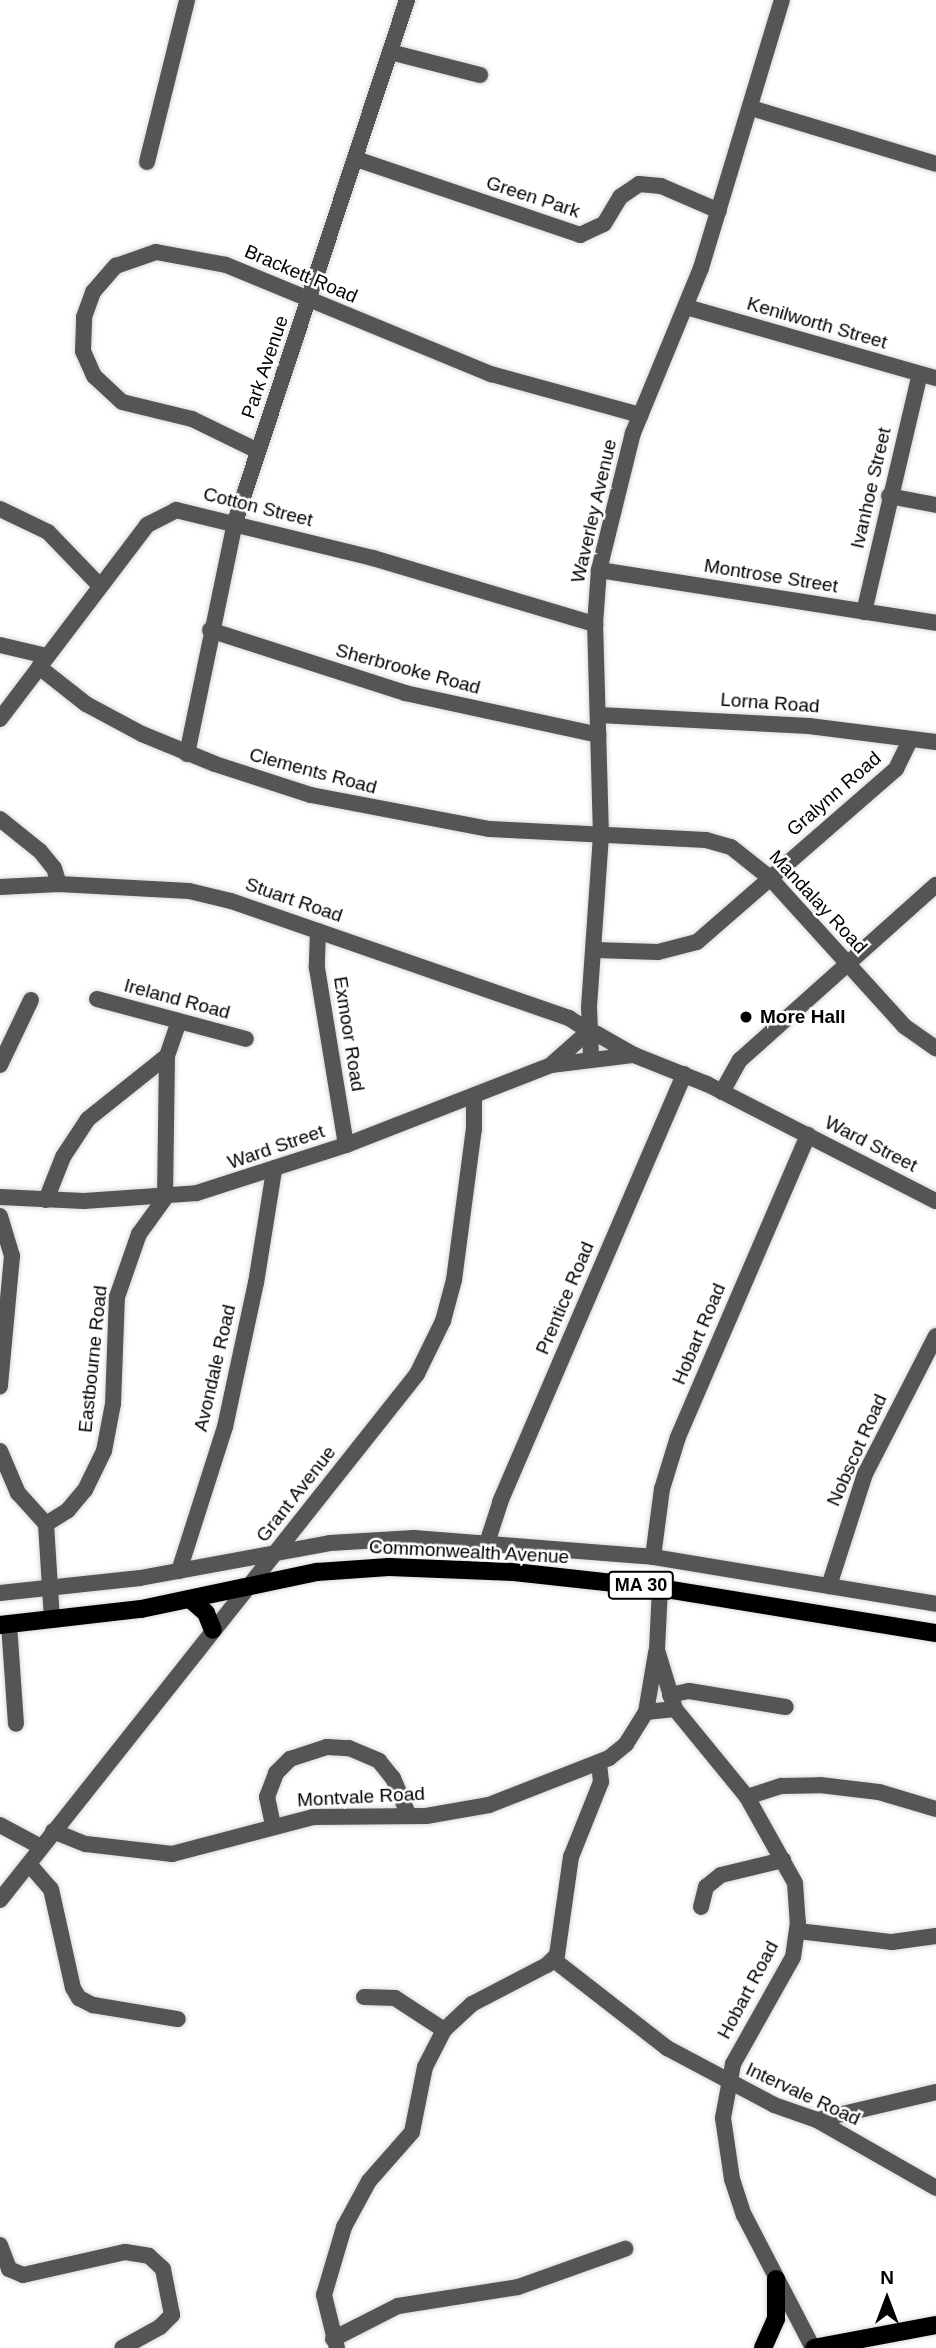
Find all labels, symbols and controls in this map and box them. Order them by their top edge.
street label: Green Park [483,171,583,223]
street label: Brackett Road [241,240,361,308]
street label: Kenilworth Street [744,292,890,354]
street label: Park Avenue [237,312,293,422]
street label: Ivanhoe Street [846,425,896,551]
street label: Waverley Avenue [566,436,622,586]
street label: Cotton Street [201,482,315,532]
street label: Montrose Street [702,554,840,598]
street label: Sherbrooke Road [333,639,483,699]
street label: Lorna Road [720,688,820,718]
street label: Clements Road [247,743,379,799]
street label: Gralynn Road [782,747,886,841]
street label: Mandalay Road [764,846,872,958]
street label: Stuart Road [242,873,346,927]
street label: Ireland Road [122,974,232,1024]
street label: Exmoor Road [329,975,369,1093]
place label: More Hall [760,1006,846,1028]
marker: More Hall [738,1009,754,1025]
street label: Ward Street [821,1111,921,1177]
street label: Ward Street [225,1120,327,1174]
street label: Prentice Road [531,1238,599,1358]
street label: Hobart Road [667,1280,731,1388]
street label: Eastbourne Road [74,1284,112,1434]
street label: Avondale Road [189,1302,241,1434]
street label: Nobscot Road [822,1390,892,1510]
street label: Grant Avenue [251,1441,341,1547]
street label: Commonwealth Avenue [368,1535,570,1569]
road number: MA 30 [606,1570,676,1600]
street label: Montvale Road [297,1782,425,1812]
street label: Hobart Road [713,1937,783,2043]
street label: Intervale Road [742,2058,864,2130]
north arrow [852,2264,922,2334]
text: N [880,2267,894,2288]

